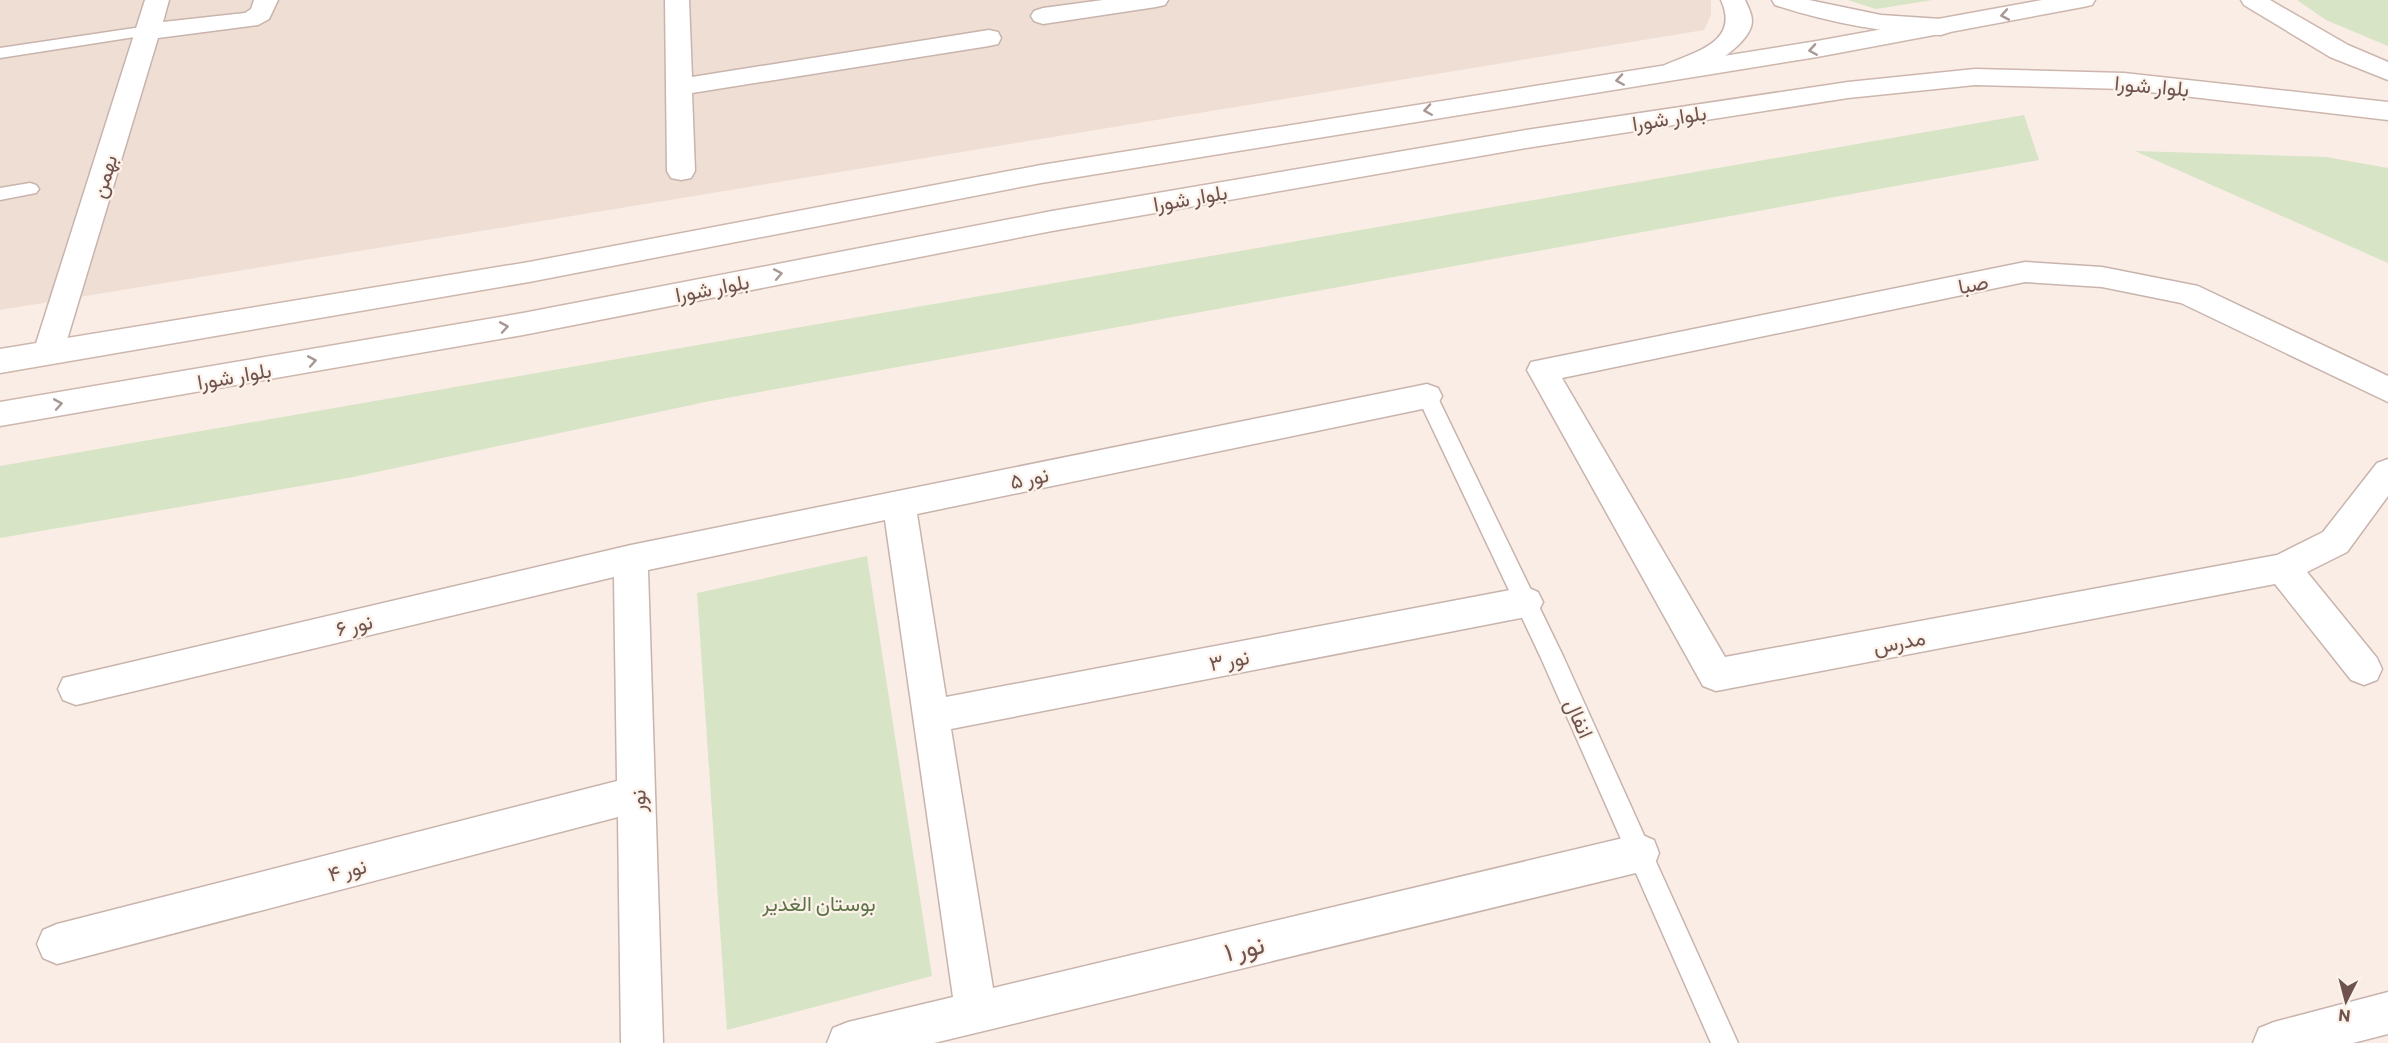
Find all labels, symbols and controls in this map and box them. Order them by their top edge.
one-way arrow [2000,8,2010,21]
one-way arrow [1808,43,1817,55]
street label: بلوار شورا [2113,69,2190,103]
one-way arrow [1615,73,1625,85]
street label: بلوار شورا [1630,99,1708,137]
one-way arrow [1423,104,1432,116]
street label: بهمن [85,151,123,201]
street label: بلوار شورا [1151,178,1229,218]
street label: بلوار شورا [673,268,751,308]
one-way arrow [773,268,783,281]
street label: صبا [1956,268,1990,299]
one-way arrow [499,321,509,334]
one-way arrow [307,355,317,368]
street label: بلوار شورا [195,356,273,396]
one-way arrow [52,398,62,411]
street label: نور ۵ [1007,461,1051,495]
street label: نور ۶ [333,608,375,642]
street label: مدرس [1871,624,1928,660]
street label: نور ۳ [1207,643,1252,677]
street label: انفال [1559,695,1600,742]
street label: نور [624,789,652,813]
street label: نور ۴ [325,852,369,888]
park label: بوستان الغدیر [761,890,876,917]
street label: نور ۱ [1221,927,1268,969]
north arrow [2316,971,2376,1031]
text: N [2337,1006,2351,1026]

